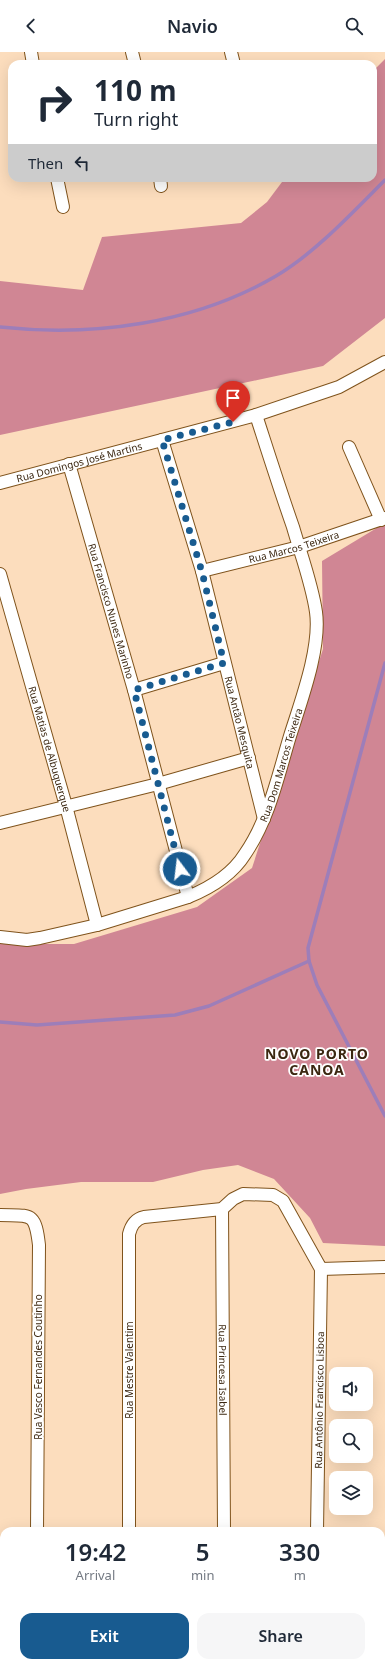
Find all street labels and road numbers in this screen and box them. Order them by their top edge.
street label: Rua Domingos José Martins [15,438,144,485]
street label: Rua Marcos Teixeira [247,527,341,566]
street label: Rua Francisco Nunes Marinho [85,542,137,680]
street label: Rua Antão Mesquita [222,675,258,770]
street label: Rua Matias de Albuquerque [25,684,74,814]
street label: Rua Dom Marcos Teixeira [256,706,306,824]
street label: Rua Vasco Fernandes Coutinho [31,1294,45,1440]
street label: Rua Mestre Valentim [122,1321,136,1419]
street label: Rua Princesa Isabel [216,1324,230,1416]
street label: Rua Antônio Francisco Lisboa [311,1331,327,1469]

